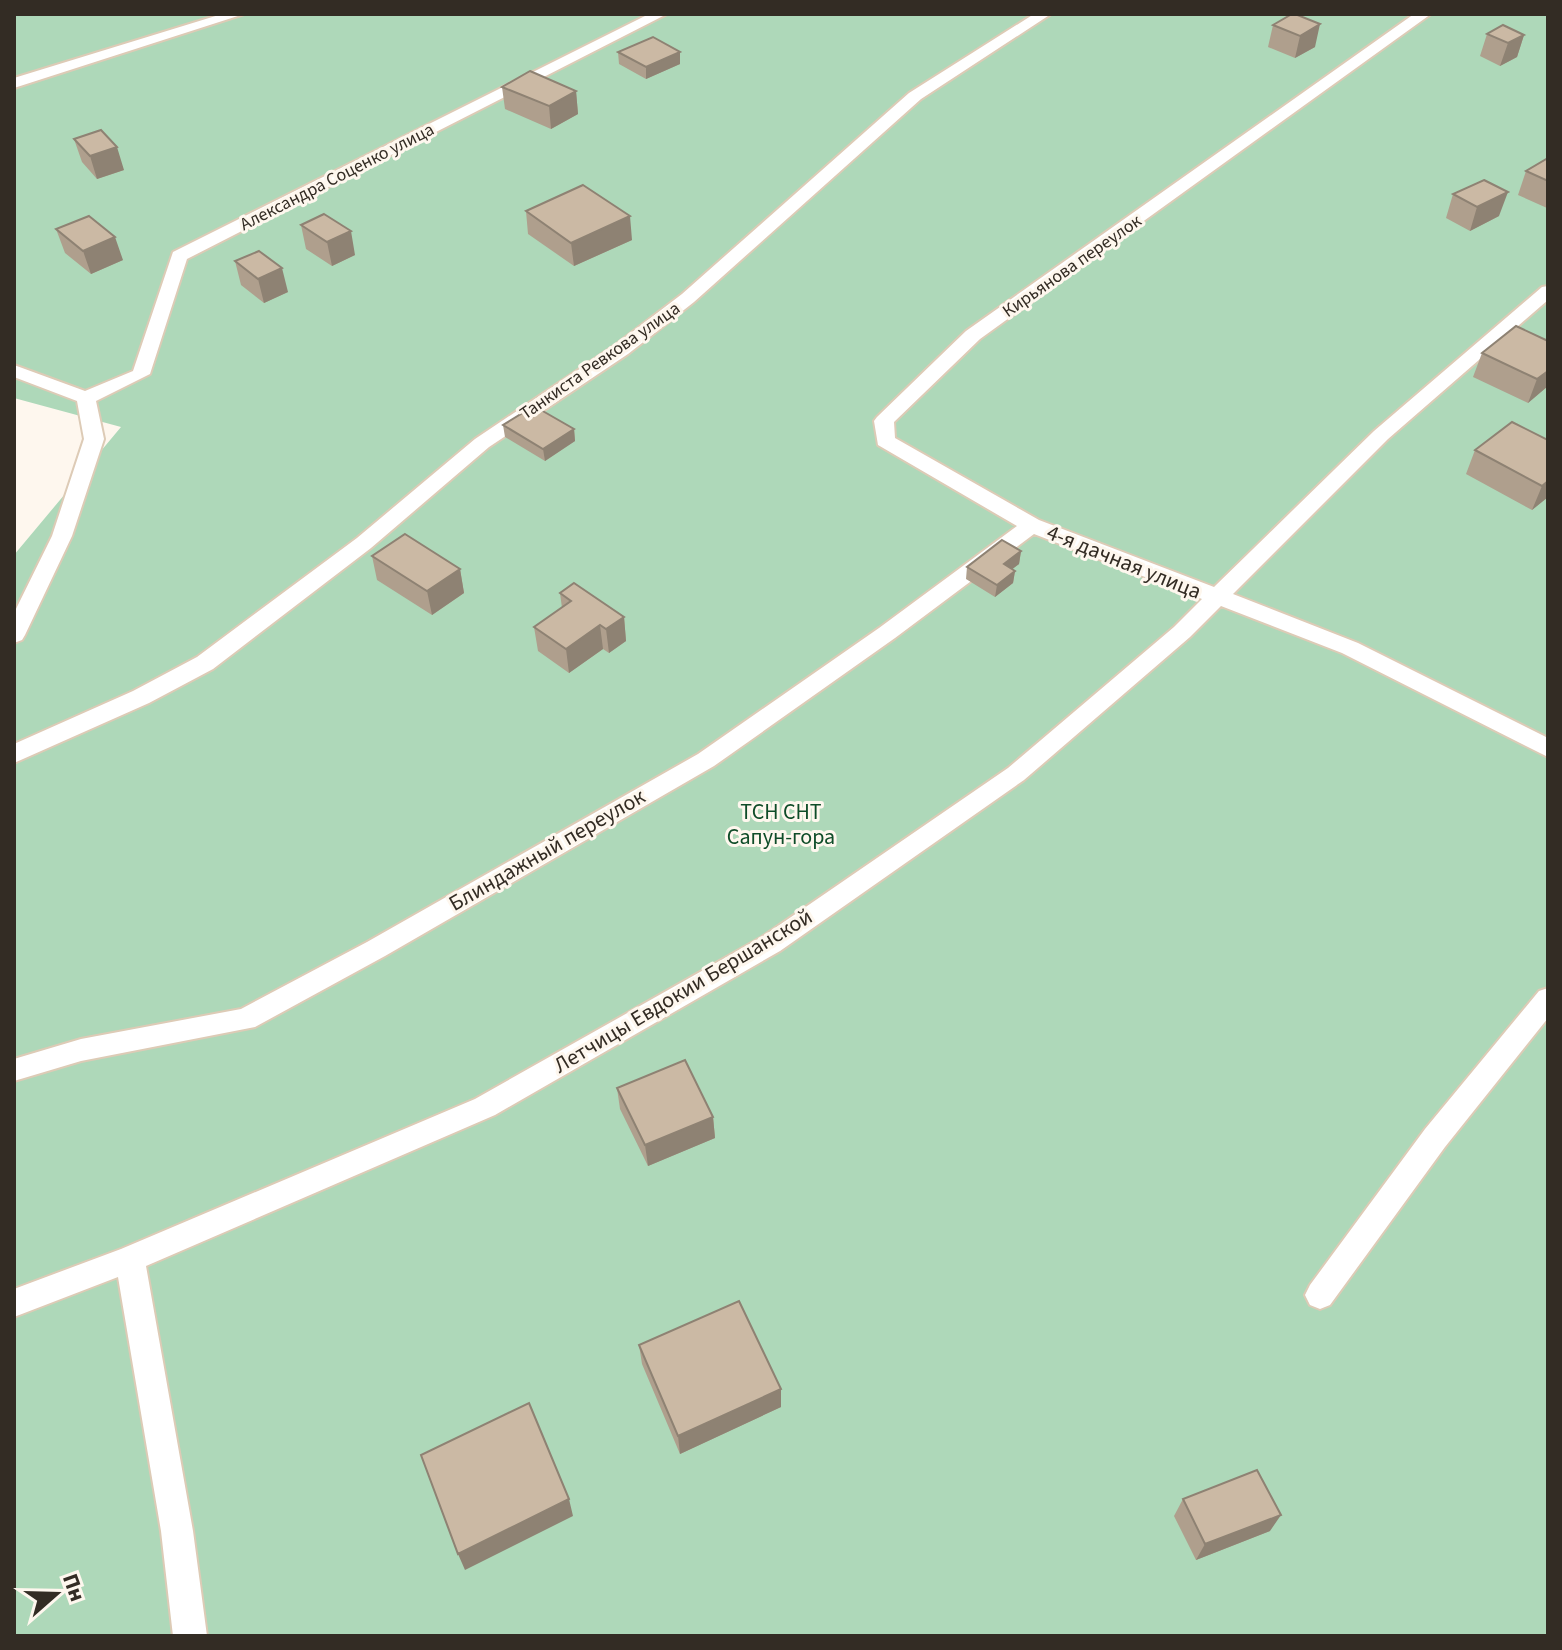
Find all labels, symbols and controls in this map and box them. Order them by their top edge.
street label: Александра Соценко улица [236,117,438,237]
street label: Кирьянова переулок [997,209,1147,323]
street label: Танкиста Ревкова улица [515,296,685,426]
street label: 4-я дачная улица [1042,516,1206,608]
street label: Блиндажный переулок [443,781,651,919]
park label: ТСН СНТ Сапун-гора [727,796,835,853]
street label: Летчицы Евдокии Бершанской [547,901,819,1081]
north arrow [16,1554,96,1634]
text: Пн [54,1569,94,1606]

